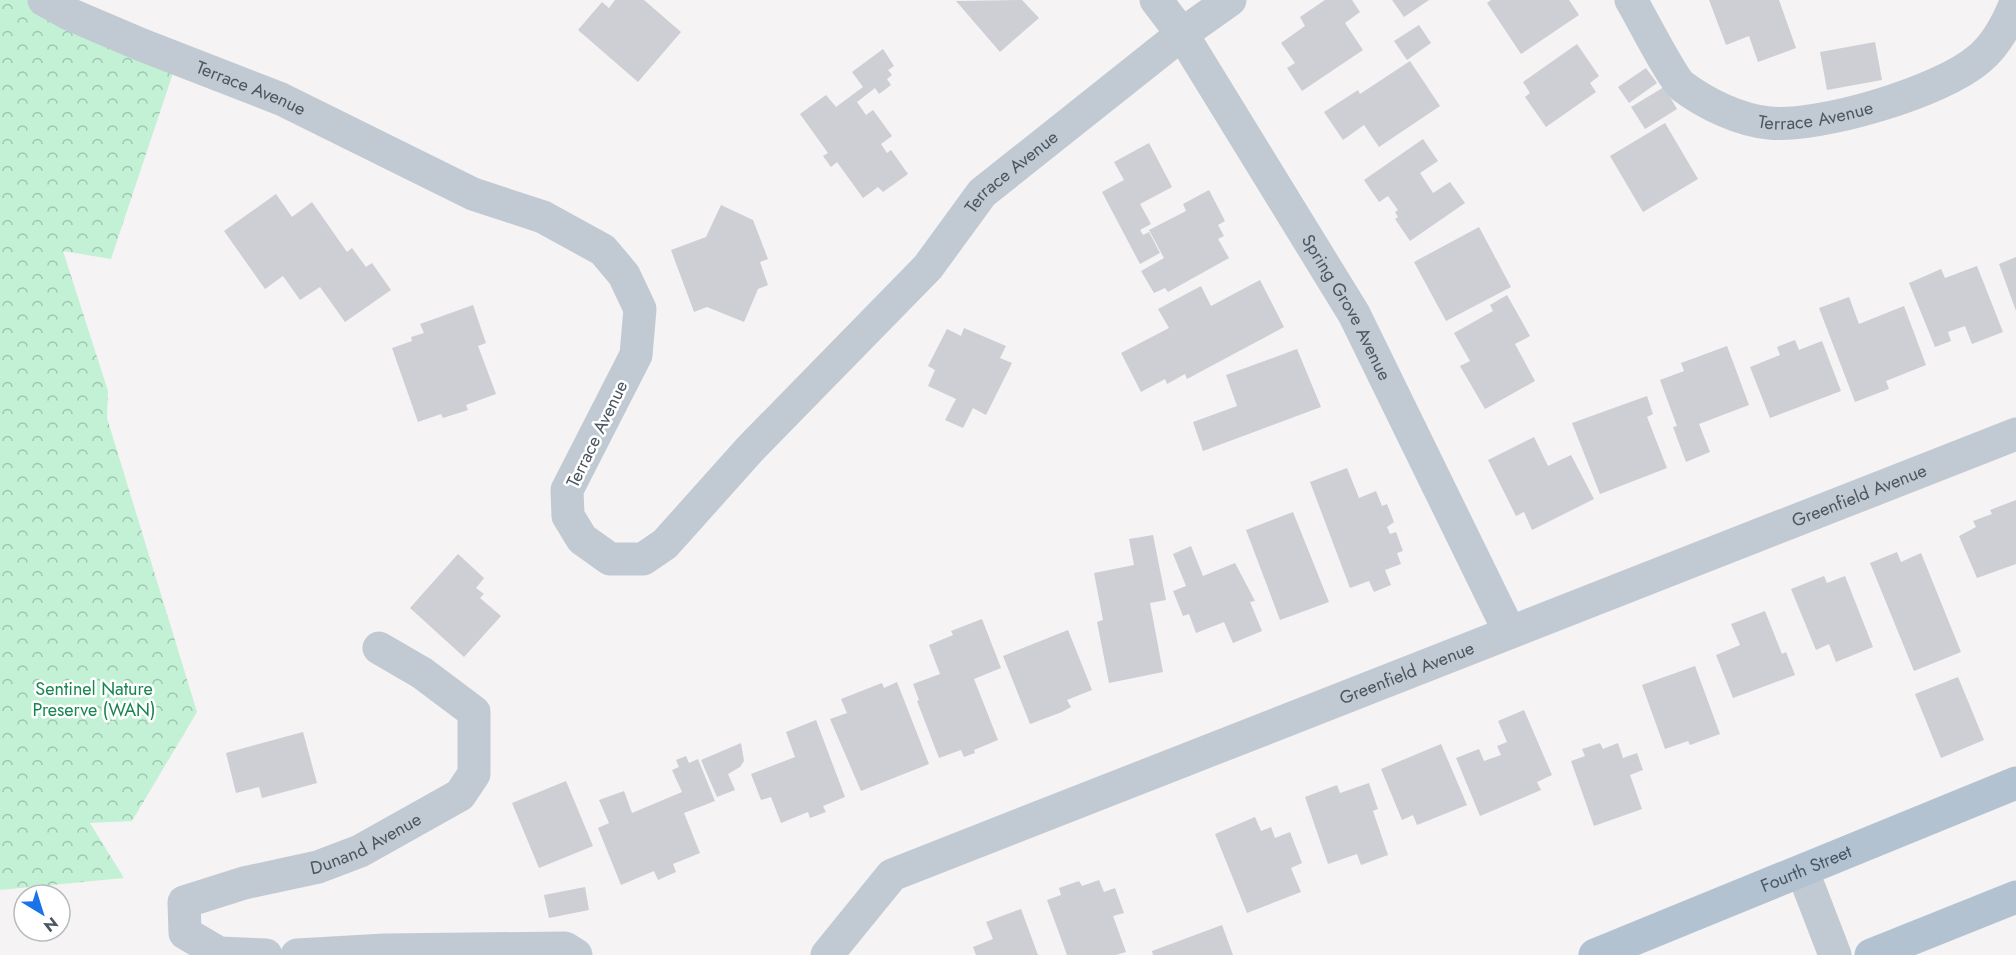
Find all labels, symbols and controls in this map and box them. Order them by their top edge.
street label: Terrace Avenue [192,54,310,122]
street label: Terrace Avenue [1756,94,1876,137]
street label: Terrace Avenue [958,124,1064,219]
street label: Spring Grove Avenue [1295,229,1398,385]
street label: Terrace Avenue [560,376,634,492]
street label: Greenfield Avenue [1788,457,1930,534]
street label: Greenfield Avenue [1335,635,1478,711]
park label: Sentinel Nature Preserve (WAN) [32,676,156,723]
street label: Dunand Avenue [308,806,426,881]
street label: Fourth Street [1757,838,1856,899]
north arrow [12,883,72,943]
text: N [39,911,63,937]

